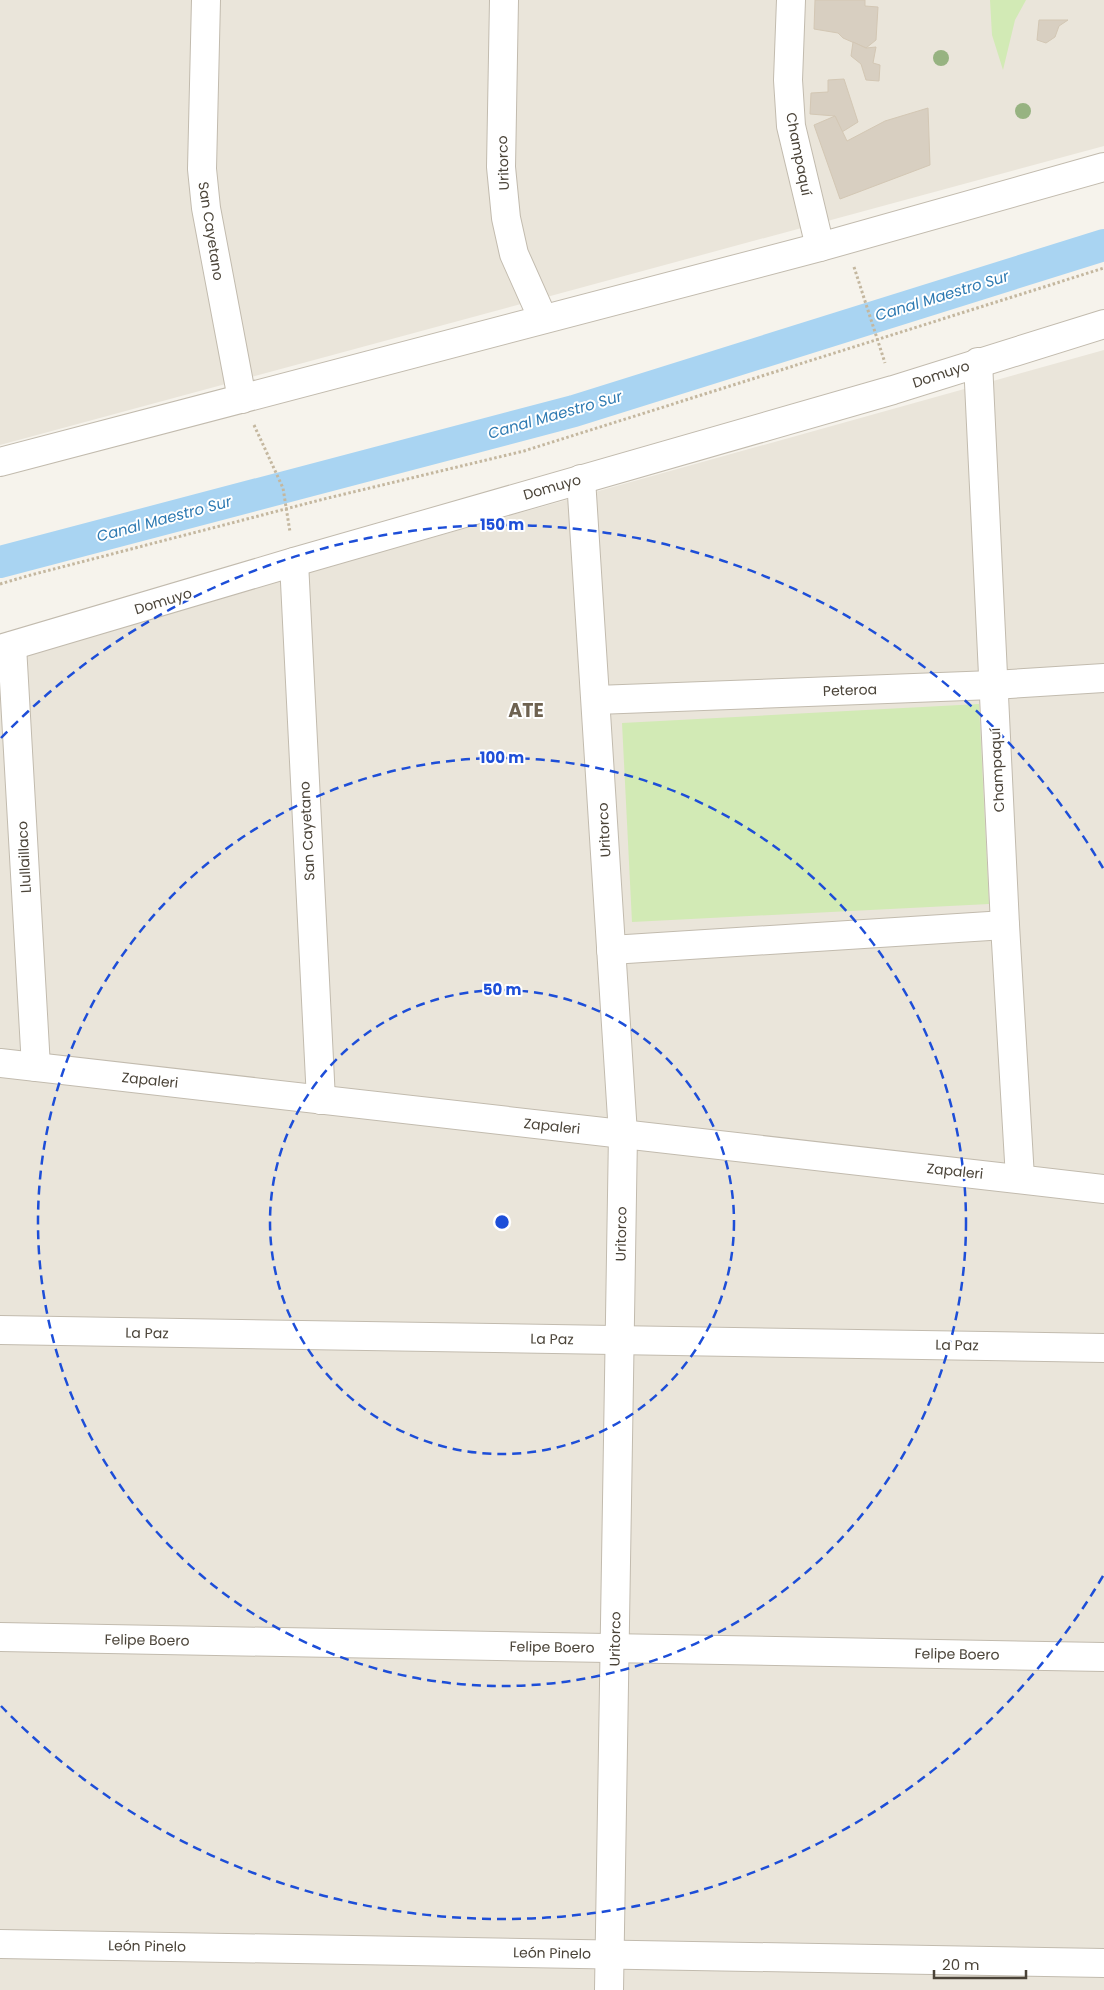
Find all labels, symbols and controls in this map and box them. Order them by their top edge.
street label: Champaquí [781,111,817,198]
street label: Uritorco [492,135,514,191]
street label: San Cayetano [193,180,229,282]
water label: Canal Maestro Sur [872,265,1012,326]
street label: Domuyo [910,355,972,393]
water label: Canal Maestro Sur [485,385,625,444]
street label: Domuyo [521,469,583,505]
water label: Canal Maestro Sur [94,490,234,547]
text: 150 m [480,514,524,535]
street label: Domuyo [132,583,194,619]
street label: Peteroa [823,679,877,701]
district label: ATE [508,697,544,724]
street label: Champaquí [985,727,1009,813]
text: 100 m [480,747,524,768]
street label: San Cayetano [294,781,320,881]
street label: Uritorco [593,802,615,858]
street label: Llullaillaco [12,820,36,894]
text: 50 m [483,979,521,1000]
street label: Zapaleri [121,1067,179,1093]
street label: Zapaleri [523,1113,581,1139]
street label: Zapaleri [926,1158,984,1184]
street label: Uritorco [611,1206,631,1262]
centre of rings [493,1213,511,1231]
street label: La Paz [125,1323,169,1343]
street label: La Paz [530,1329,574,1349]
street label: La Paz [935,1335,979,1355]
street label: Uritorco [605,1611,625,1667]
street label: Felipe Boero [104,1629,190,1651]
street label: Felipe Boero [509,1636,595,1658]
street label: Felipe Boero [914,1643,1000,1665]
street label: León Pinelo [108,1935,186,1957]
street label: León Pinelo [513,1942,591,1964]
scale bar [934,1948,1026,1980]
text: 20 m [942,1954,980,1975]

